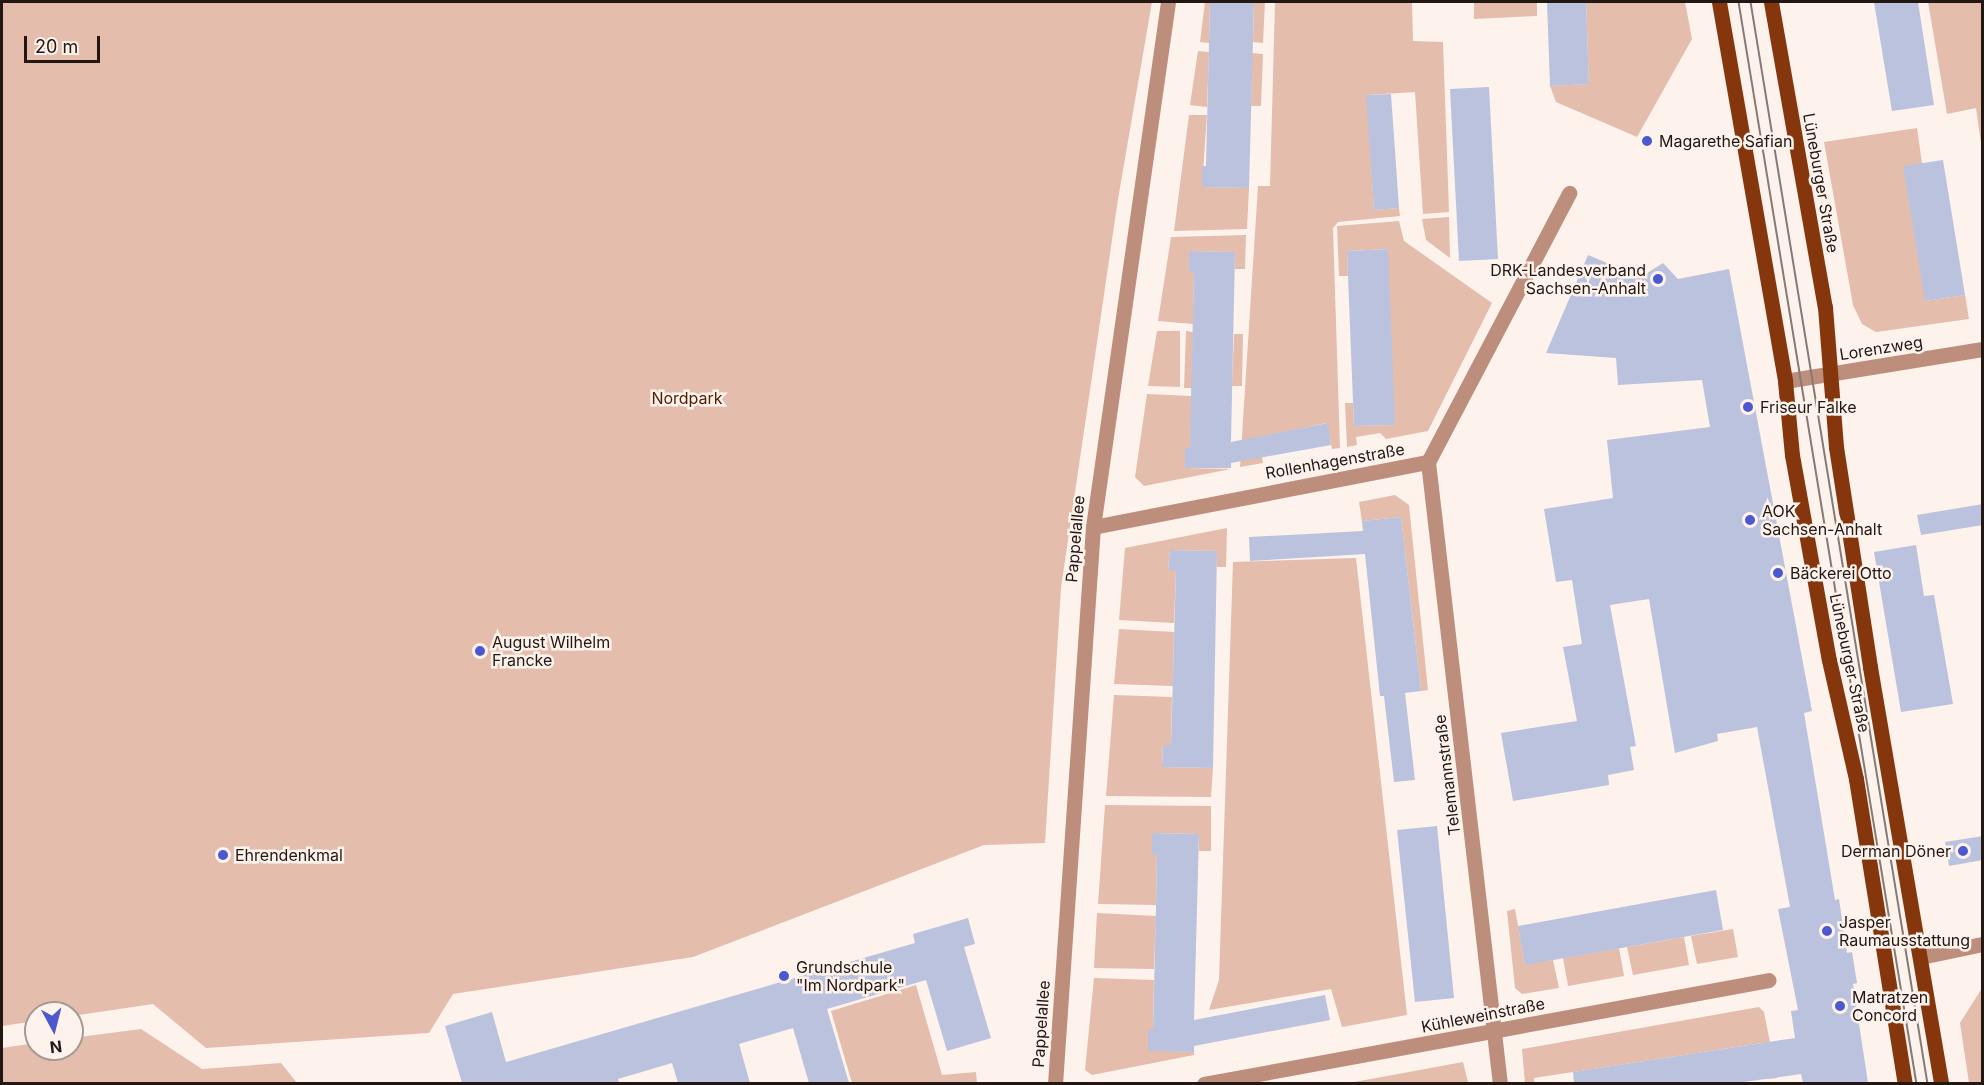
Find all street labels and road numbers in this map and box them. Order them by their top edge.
street label: Lüneburger Straße [1799,112,1843,254]
street label: Lorenzweg [1838,332,1924,364]
street label: Rollenhagenstraße [1264,439,1406,483]
street label: Pappelallee [1062,495,1088,583]
street label: Lüneburger Straße [1826,592,1874,734]
street label: Telemannstraße [1430,714,1464,836]
street label: Pappelallee [1028,980,1054,1068]
street label: Kühleweinstraße [1420,994,1546,1036]

